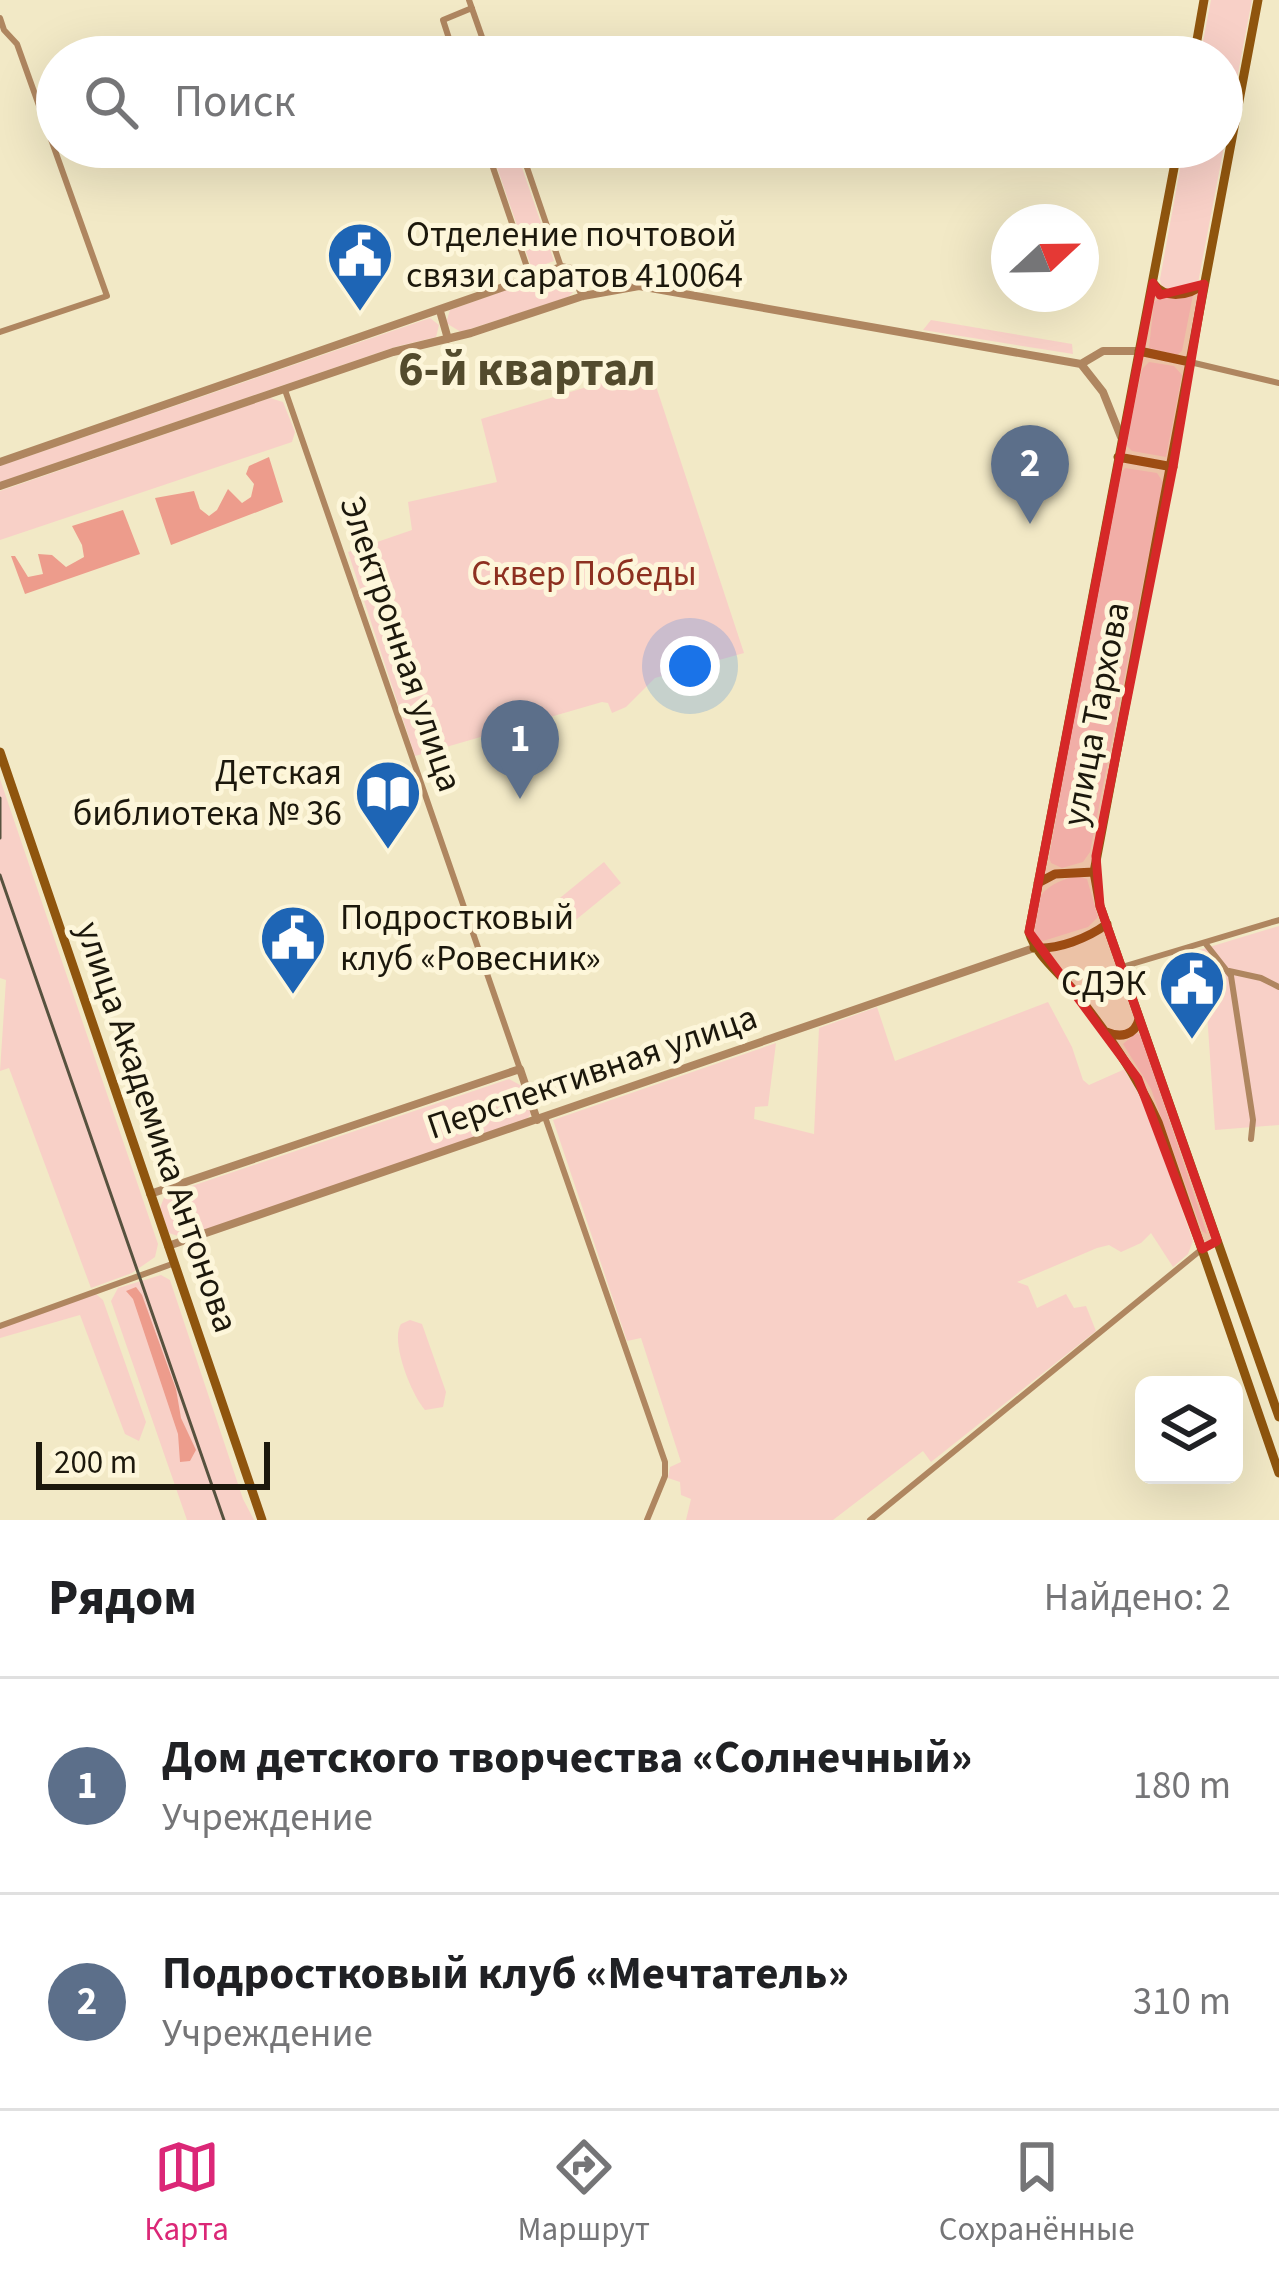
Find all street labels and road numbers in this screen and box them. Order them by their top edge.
street label: Электронная улица [327,490,475,798]
street label: улица Тархова [1049,598,1143,830]
street label: улица Академика Антонова [63,915,251,1339]
street label: Перспективная улица [420,992,764,1152]

